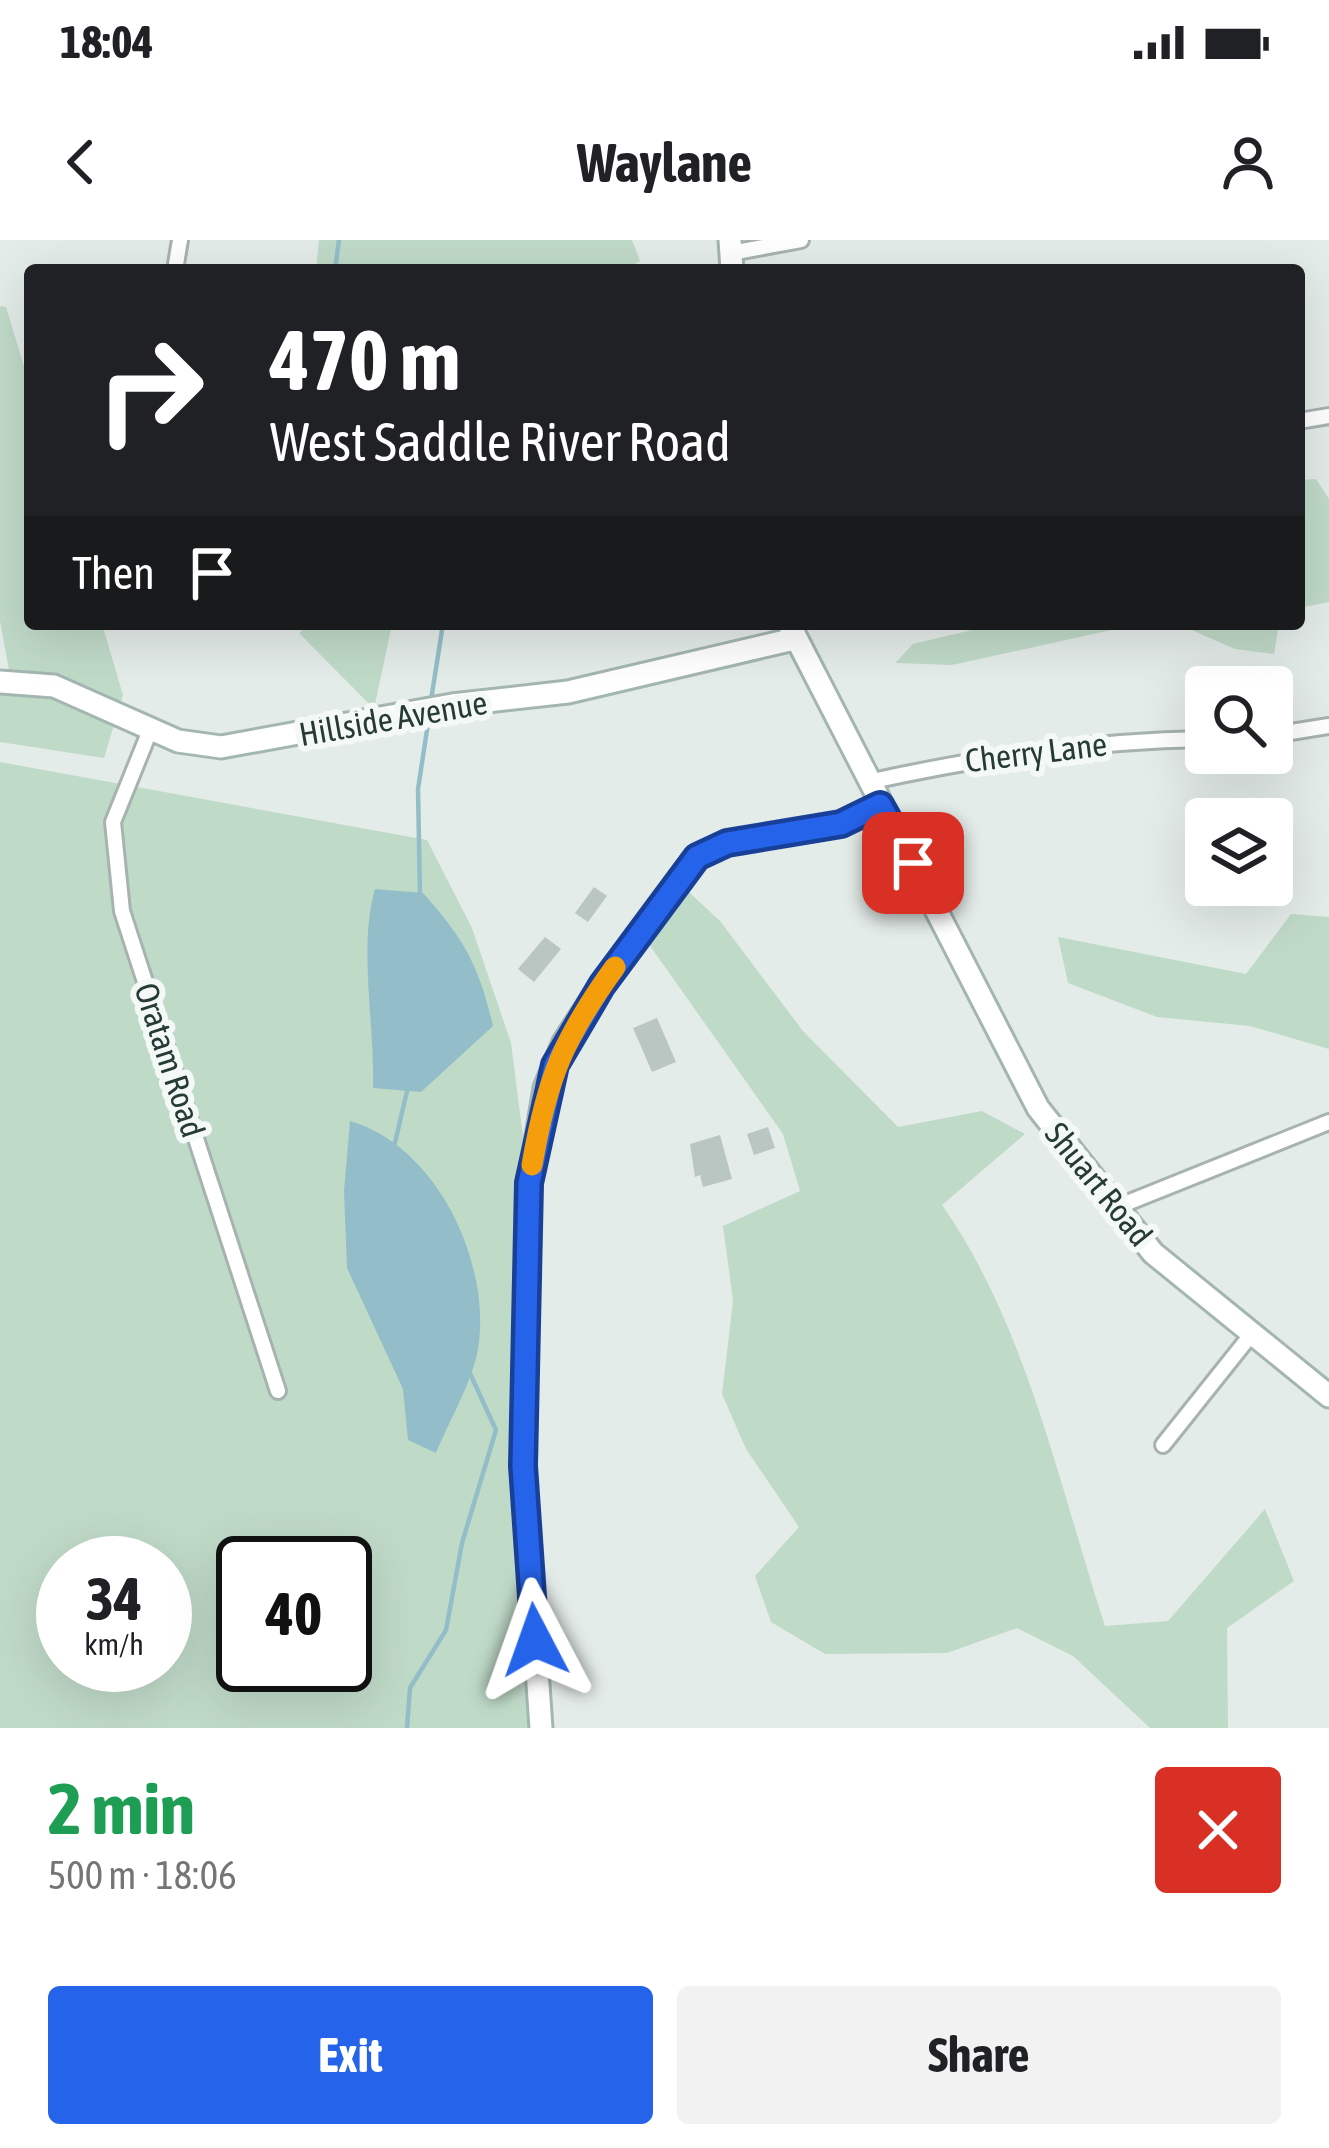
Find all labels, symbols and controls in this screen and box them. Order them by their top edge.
text: 18:04 [60,16,154,68]
icon: back [48,129,114,195]
icon: person [1215,129,1281,195]
text: Waylane [577,132,752,193]
icon: right [72,312,228,468]
text: 470 m [270,312,460,408]
text: West Saddle River Road [270,411,731,472]
icon: arrive [179,540,245,606]
text: Then [72,547,155,599]
map controls [1185,666,1293,906]
button: search [1185,666,1293,774]
street label: Hillside Avenue [296,683,490,753]
street label: Cherry Lane [963,724,1109,780]
button: layers [1185,798,1293,906]
pin [862,812,964,914]
icon: arrive [880,830,946,896]
street label: Oratam Road [127,978,213,1142]
street label: Shuart Road [1038,1115,1160,1253]
speed limit sign: 40 [216,1536,372,1692]
text: 34 [86,1564,142,1633]
position arrow [472,1577,598,1703]
text: km/h [84,1627,144,1661]
text: 2 min [48,1767,195,1849]
button: close [1155,1767,1281,1893]
text: 500 m · 18:06 [48,1853,237,1897]
button: Exit [48,1986,653,2124]
button: Share [677,1986,1281,2124]

